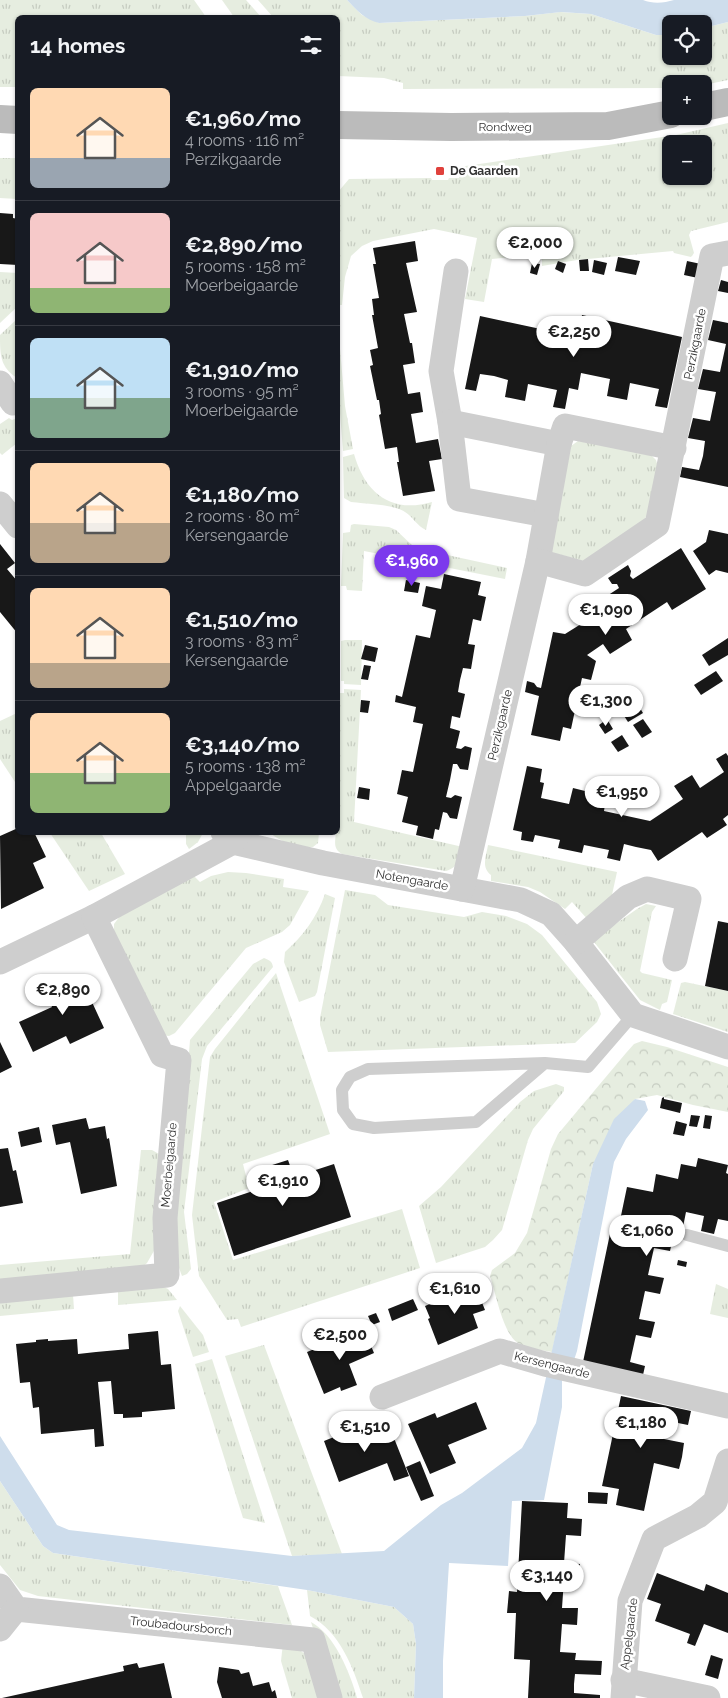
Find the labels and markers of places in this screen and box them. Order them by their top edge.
place label: De Gaarden [450,164,518,178]
marker: De Gaarden [434,165,446,177]
pin: €2,000 [494,226,576,269]
pin: €2,250 [533,316,615,358]
pin: €1,960 [371,544,453,587]
pin: €1,090 [565,594,647,636]
pin: €1,300 [565,684,647,727]
pin: €1,950 [581,776,663,818]
pin: €2,890 [22,974,104,1016]
pin: €1,910 [242,1164,324,1207]
pin: €1,060 [606,1214,688,1257]
pin: €1,610 [414,1272,496,1315]
pin: €2,500 [299,1318,381,1361]
pin: €1,180 [600,1406,682,1449]
pin: €1,510 [324,1410,406,1453]
pin: €3,140 [506,1560,588,1602]

